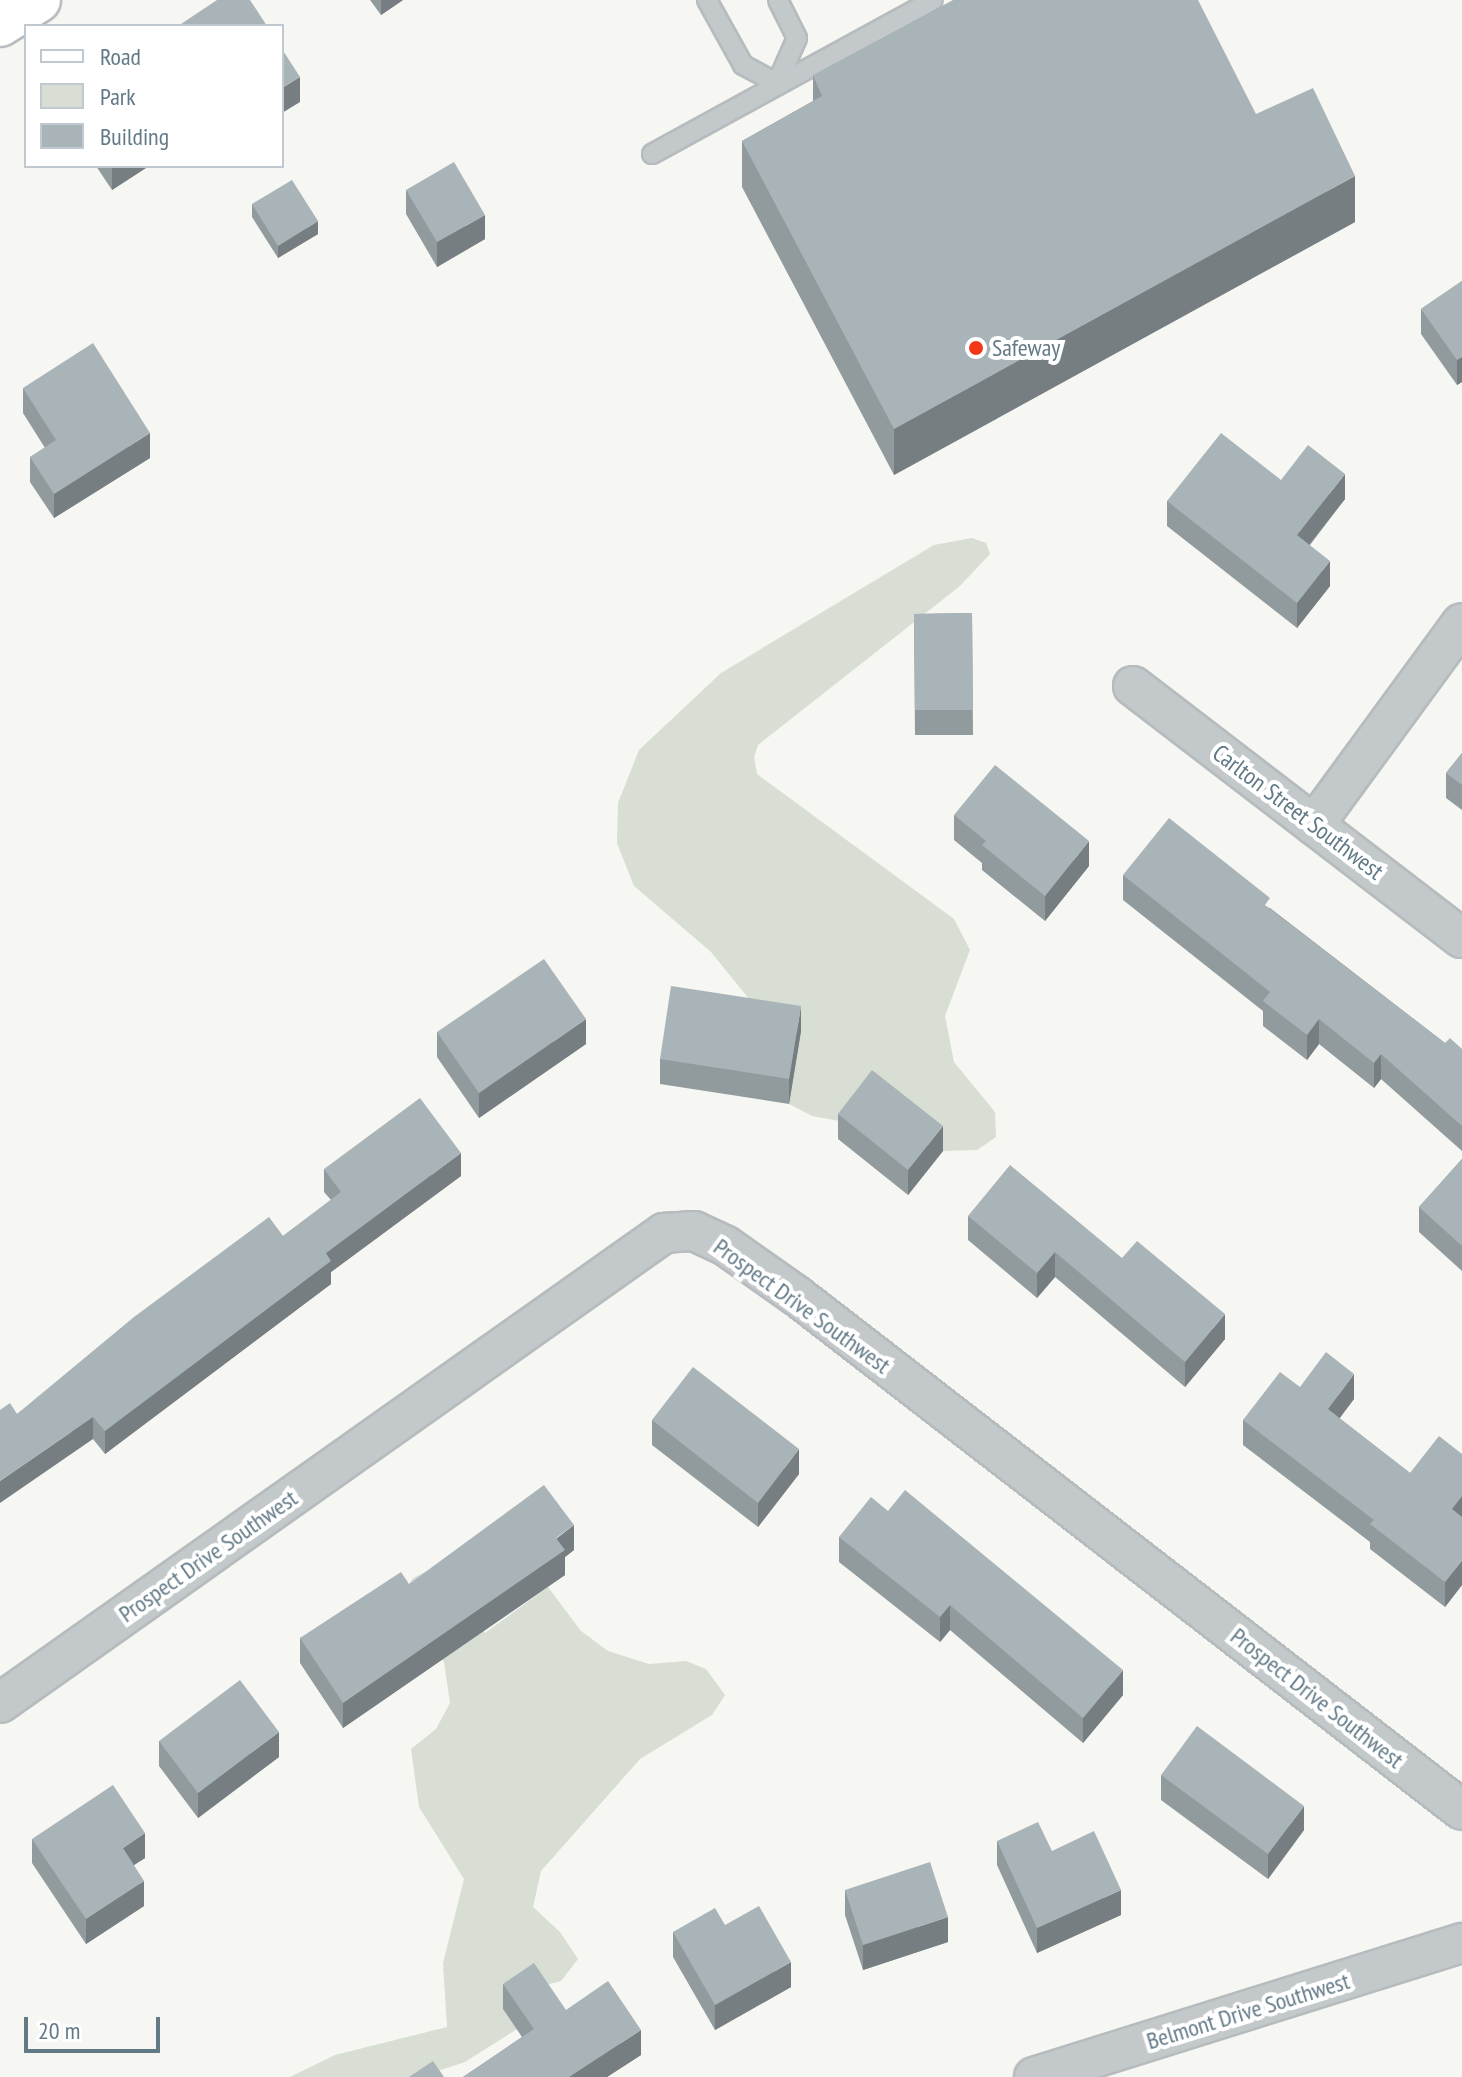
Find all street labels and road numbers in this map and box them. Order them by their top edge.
street label: Carlton Street Southwest [1207,738,1389,886]
street label: Prospect Drive Southwest [708,1232,896,1380]
street label: Prospect Drive Southwest [113,1484,303,1628]
street label: Prospect Drive Southwest [1225,1622,1409,1774]
street label: Belmont Drive Southwest [1143,1966,1353,2056]

